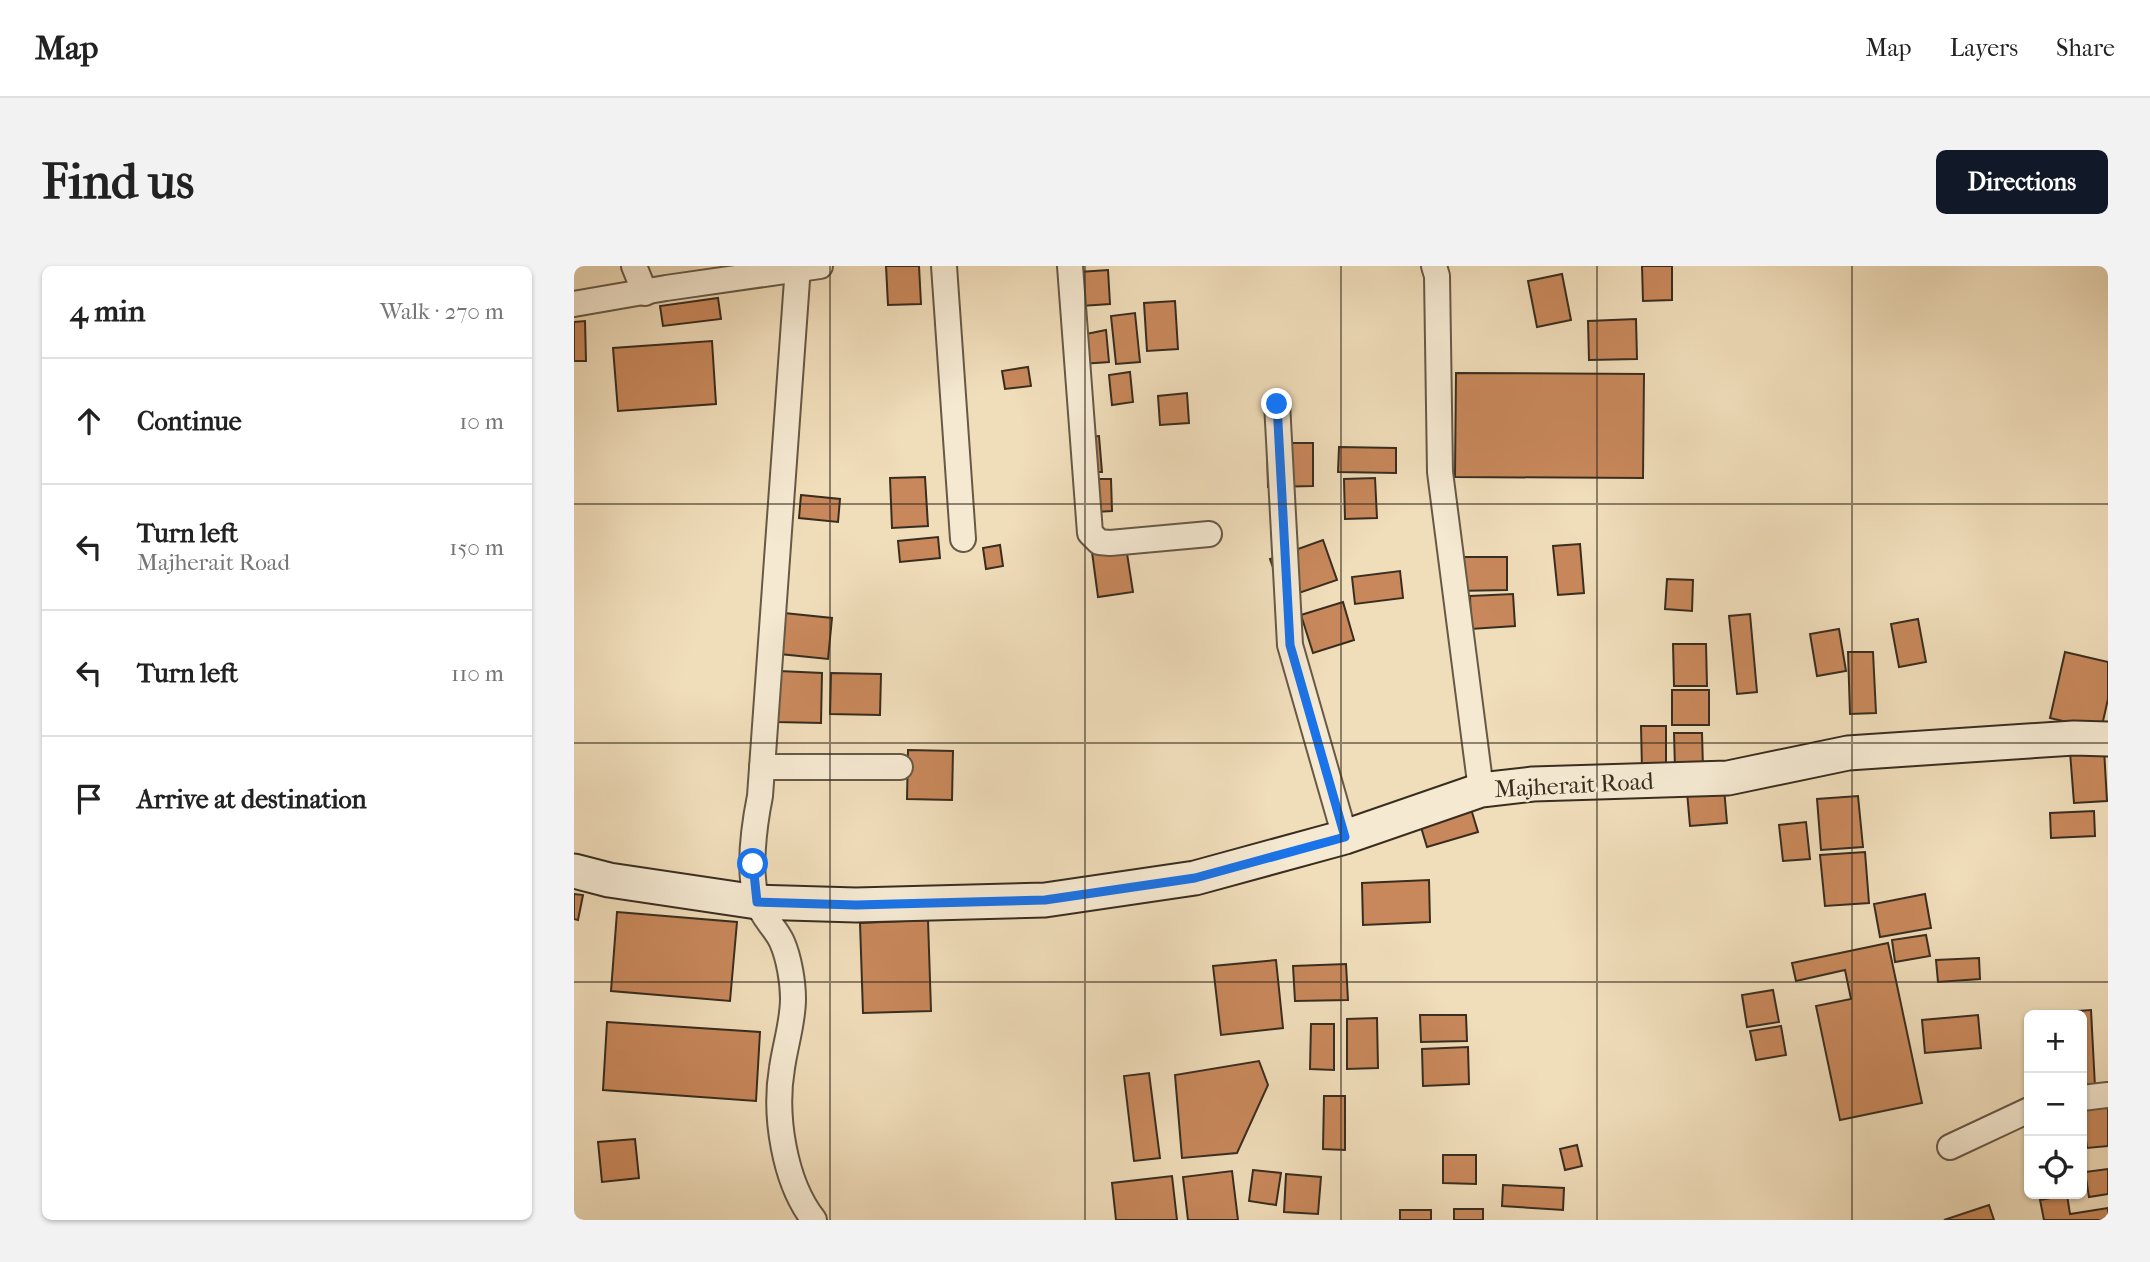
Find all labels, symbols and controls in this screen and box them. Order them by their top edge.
text: Map [35,29,98,68]
text: Map [1866,34,1912,62]
text: Layers [1950,34,2018,62]
text: Share [2056,34,2115,62]
button: Directions [1936,150,2108,214]
text: Find us [42,153,194,211]
text: 4 min [70,294,145,329]
text: Walk · 270 m [380,298,504,325]
route end [1261,388,1292,419]
icon: ahead [70,402,108,440]
text: Continue [137,406,242,437]
text: 10 m [459,408,504,435]
text: Turn left [137,518,238,549]
icon: left [70,528,108,566]
text: 150 m [449,534,504,561]
text: Majherait Road [137,549,290,576]
icon: left [70,654,108,692]
text: Turn left [137,658,238,689]
text: 110 m [451,660,504,687]
street label: Majherait Road [1494,767,1655,803]
icon: arrive [70,780,108,818]
text: Arrive at destination [137,784,367,815]
route start [737,848,768,879]
map controls [2024,1010,2087,1199]
button: + [2024,1010,2087,1073]
button: − [2024,1073,2087,1136]
button: locate [2024,1136,2087,1199]

